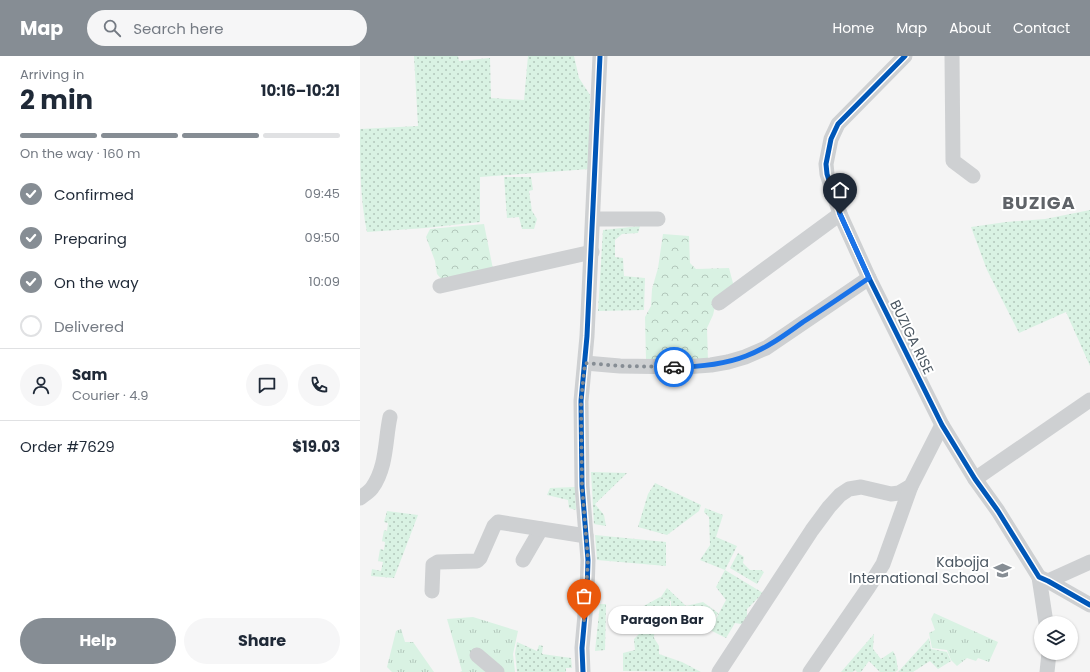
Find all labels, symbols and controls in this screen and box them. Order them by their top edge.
search box [87,10,367,46]
text: Map [20,15,63,42]
icon: search [101,17,123,39]
text: Search here [133,18,224,39]
text: Home [832,18,874,38]
text: Map [896,18,927,38]
text: About [949,18,991,38]
text: Contact [1013,18,1070,38]
text: Arriving in [20,65,84,84]
text: 10:16–10:21 [261,80,340,101]
text: 2 min [20,82,93,118]
text: On the way · 160 m [20,144,141,163]
pin [823,173,857,214]
icon: home [829,179,851,201]
icon: check [20,183,42,205]
text: Confirmed [54,184,134,205]
text: 09:45 [305,184,340,203]
district label: BUZIGA [1002,190,1076,215]
icon: check [20,227,42,249]
text: Preparing [54,228,127,249]
text: 09:50 [305,228,340,247]
icon: check [20,271,42,293]
text: On the way [54,272,139,293]
text: 10:09 [309,272,340,291]
street label: BUZIGA RISE [885,296,939,378]
text: Delivered [54,316,124,337]
courier [654,347,694,387]
icon: car [663,356,685,378]
button: person [20,364,62,406]
text: Sam [72,364,107,385]
button: chat [246,364,288,406]
button: phone [298,364,340,406]
text: Courier · 4.9 [72,386,148,405]
text: Order #7629 [20,436,115,457]
text: $19.03 [292,436,340,457]
place label: Kabojja International School [849,552,989,588]
school or university icon: Kabojja International School [992,560,1012,580]
pin [567,579,601,620]
icon: bag [573,585,595,607]
callout: Paragon Bar [608,606,716,634]
text: Paragon Bar [621,610,703,629]
map controls [1034,616,1078,660]
button: layers [1034,616,1078,660]
button: Help [20,618,176,664]
button: Share [184,618,340,664]

